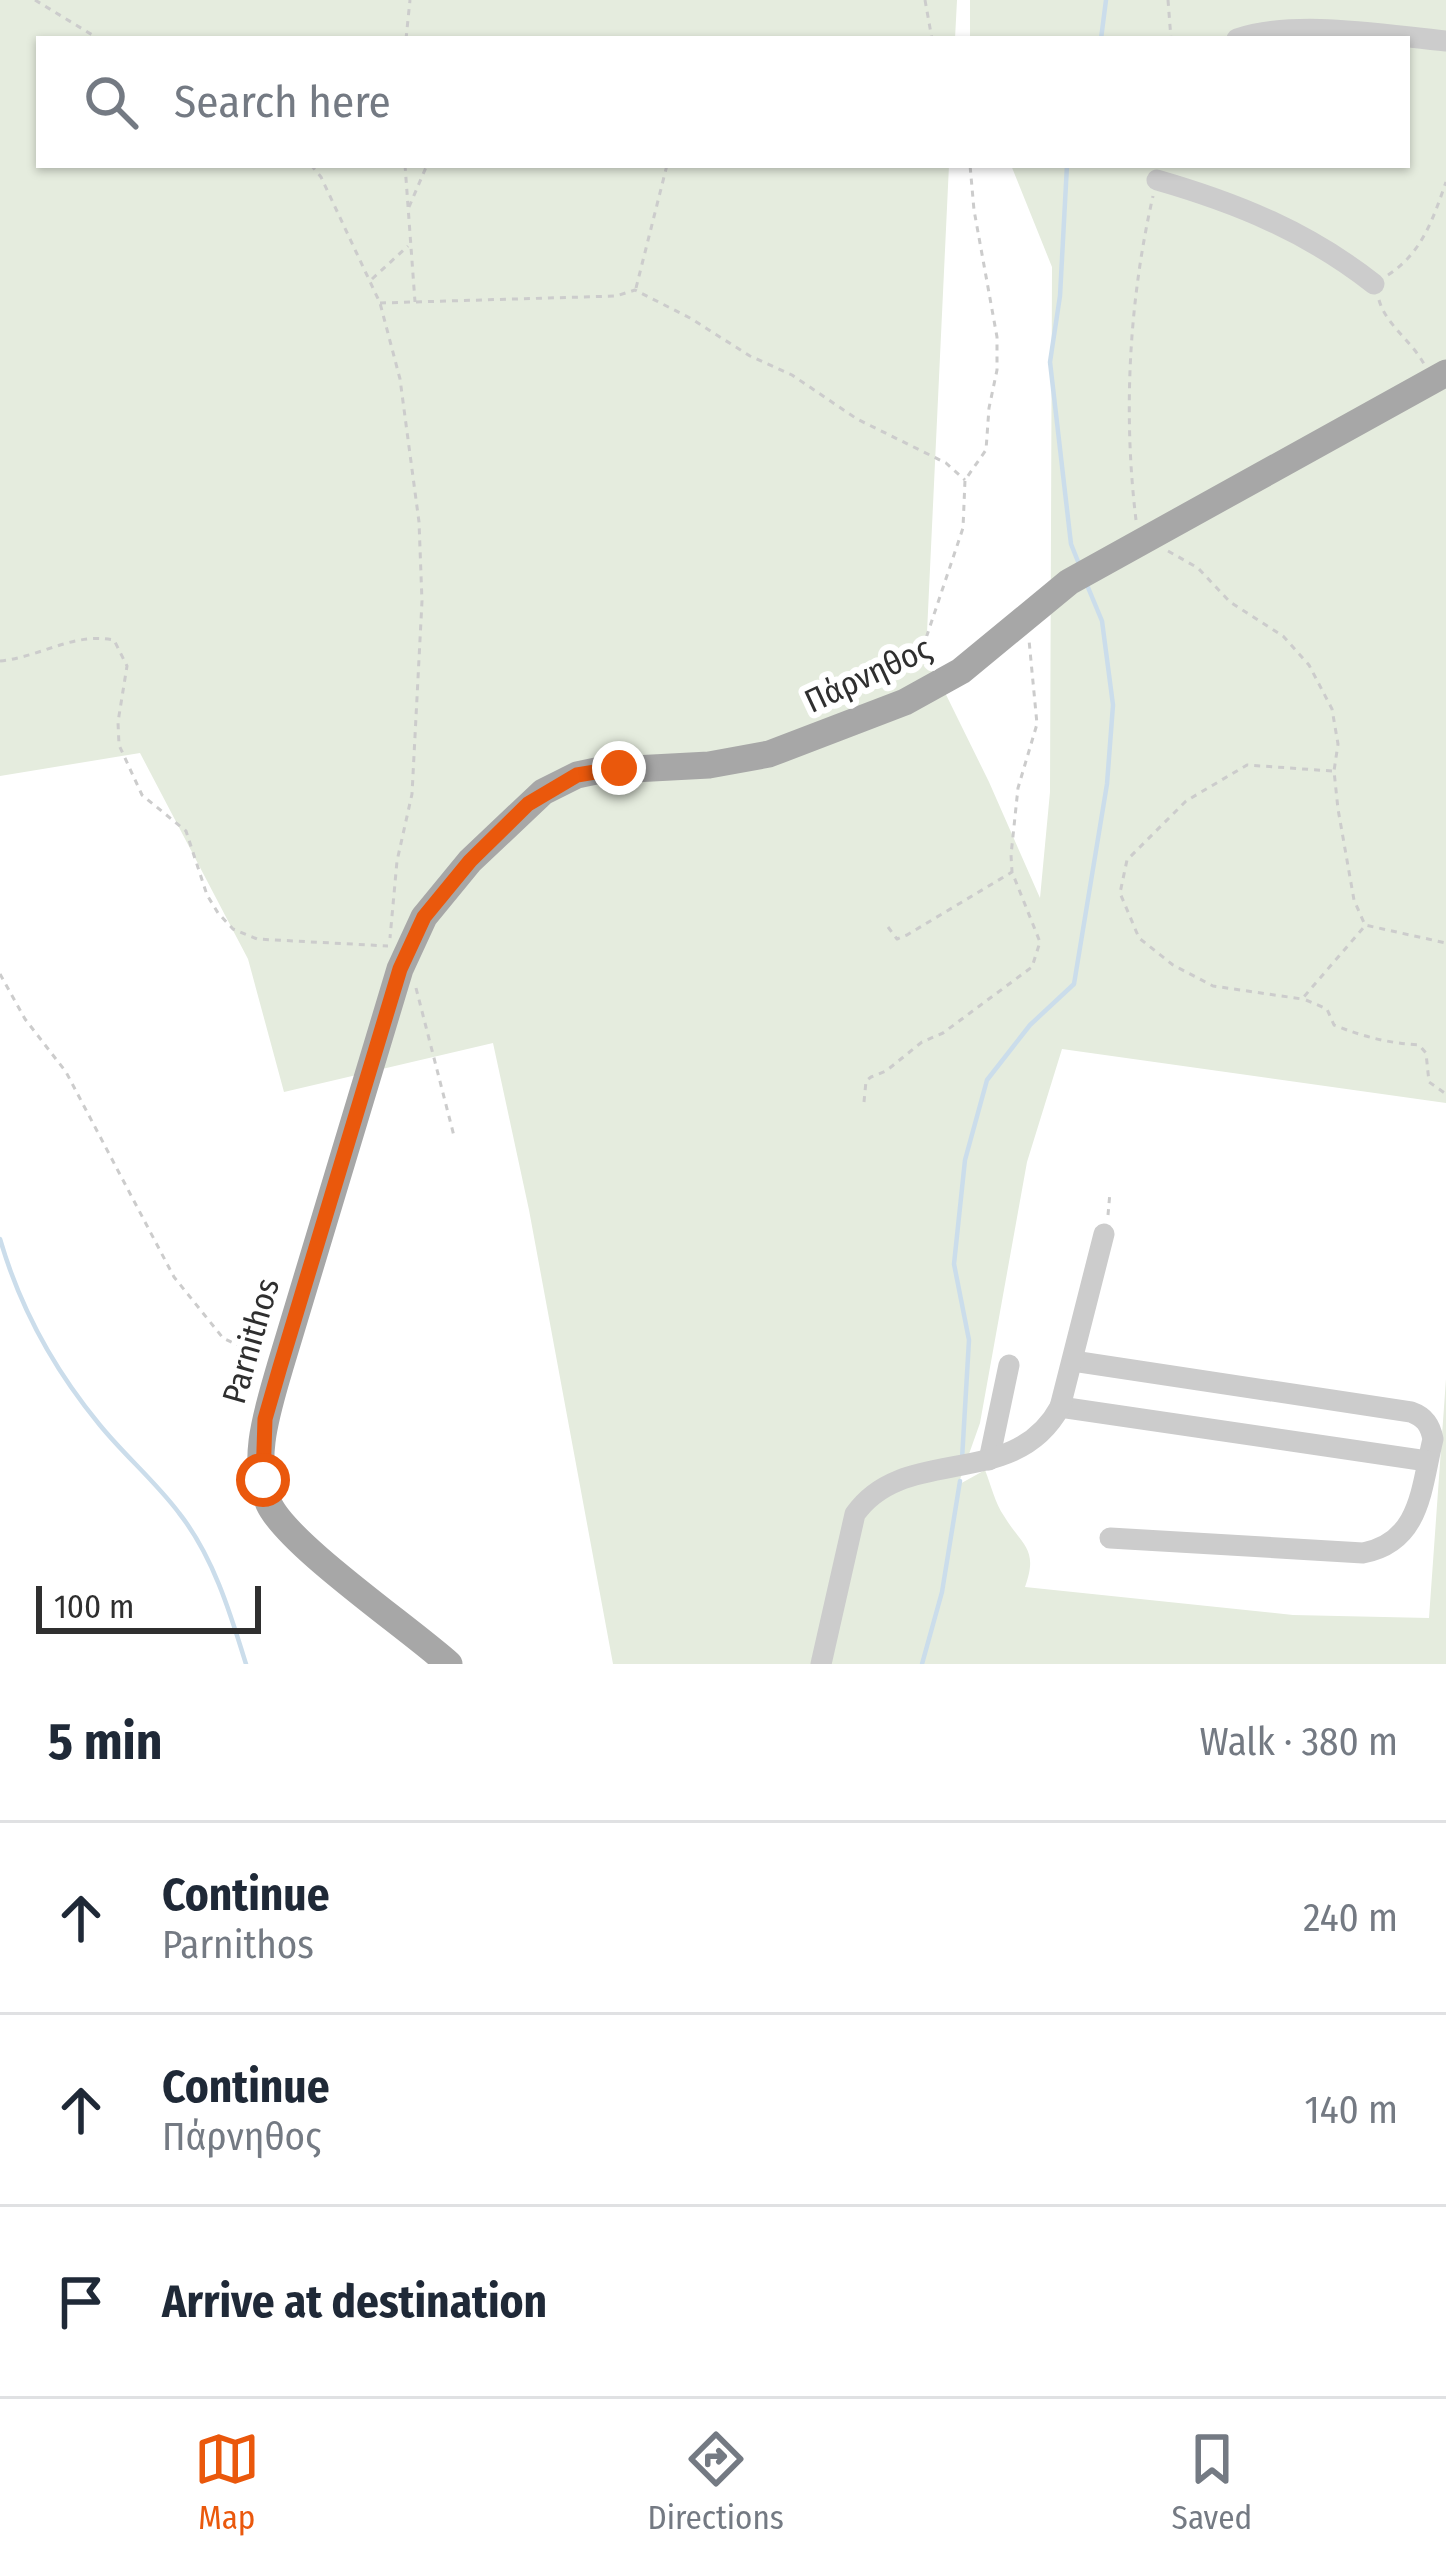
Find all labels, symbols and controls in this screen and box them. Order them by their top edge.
search box [36,36,1410,168]
icon: search [78,69,144,135]
text: Search here [174,75,391,129]
street label: Πάρνηθος [798,628,938,722]
route end [592,741,646,795]
street label: Parnithos [214,1274,288,1408]
route start [236,1453,290,1507]
scale bar [36,1580,261,1633]
text: 100 m [54,1587,134,1627]
text: 5 min [48,1711,163,1773]
text: Walk · 380 m [1200,1719,1398,1765]
text: Continue [162,1868,330,1922]
icon: ahead [48,1885,114,1951]
text: 240 m [1303,1895,1398,1941]
text: Parnithos [162,1922,314,1968]
text: Continue [162,2060,330,2114]
icon: ahead [48,2077,114,2143]
text: 140 m [1304,2087,1398,2133]
text: Πάρνηθος [162,2114,321,2160]
icon: arrive [48,2269,114,2335]
text: Arrive at destination [162,2275,547,2329]
tab: Map [194,2426,260,2538]
tab: Directions [647,2426,784,2538]
tab: Saved [1172,2426,1252,2538]

